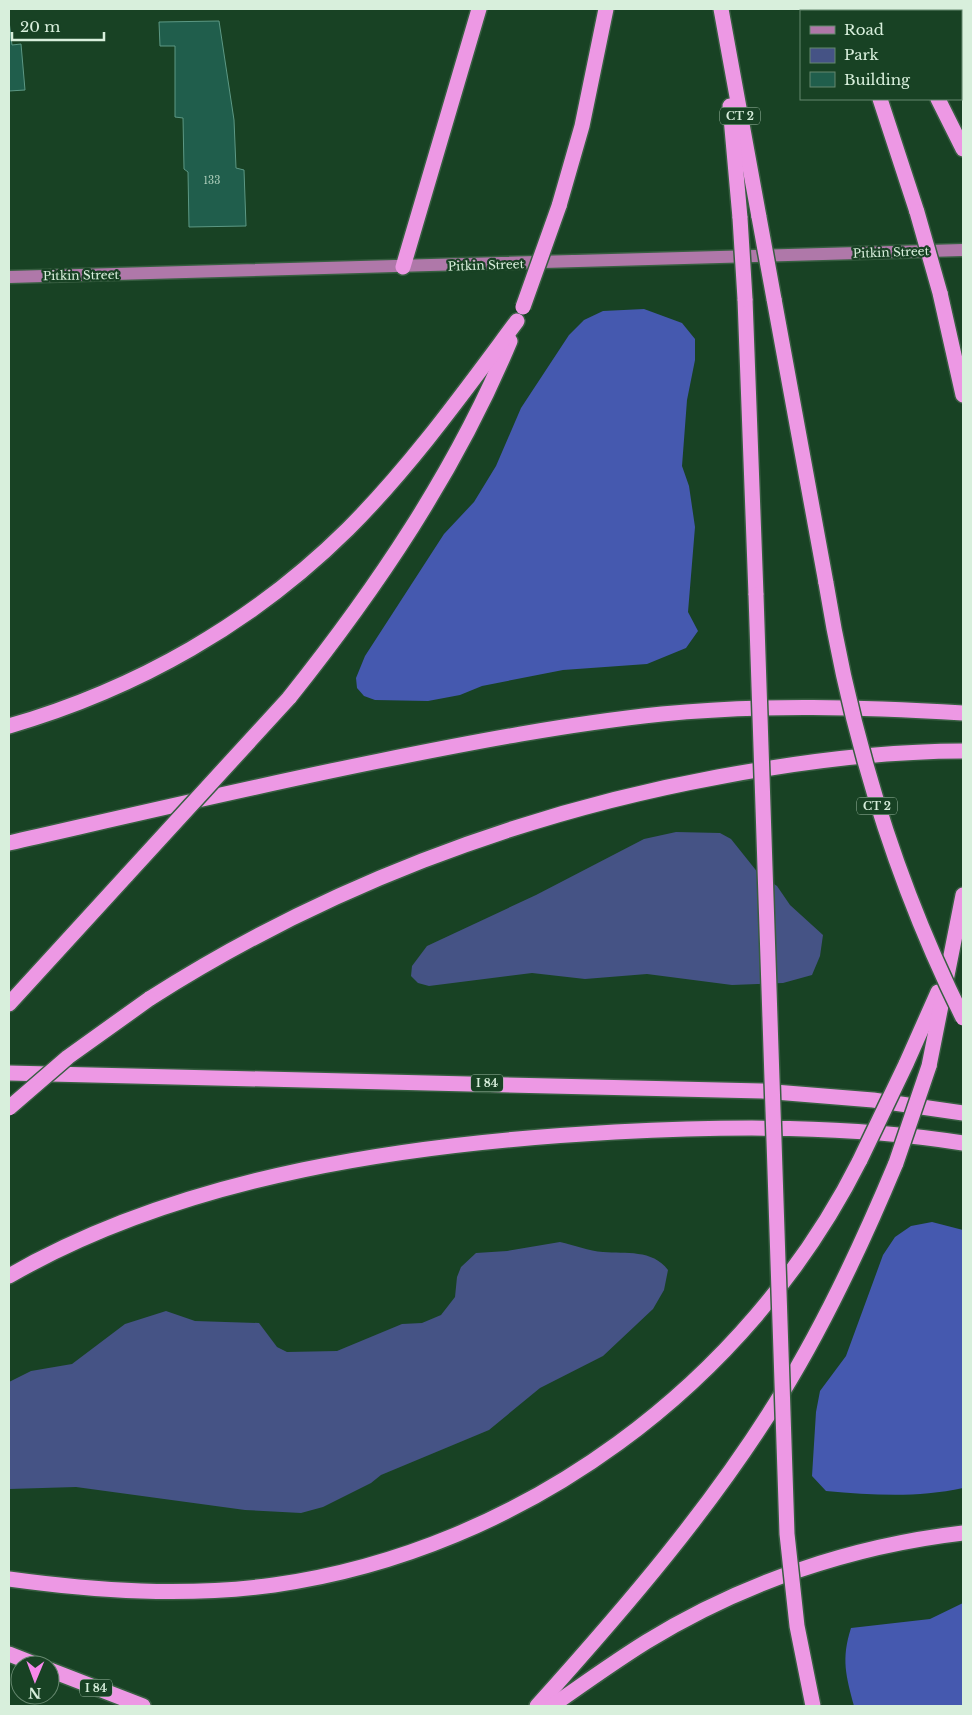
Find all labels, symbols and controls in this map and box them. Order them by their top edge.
scale bar [12,10,105,42]
legend [800,10,962,100]
text: 20 m [20,17,60,36]
text: Road [844,20,884,39]
text: Park [844,45,880,64]
text: Building [844,70,911,89]
road number: CT 2 [720,108,760,124]
house number: 133 [204,174,220,187]
street label: Pitkin Street [853,243,930,261]
street label: Pitkin Street [448,256,525,274]
street label: Pitkin Street [43,267,120,283]
road number: CT 2 [857,798,897,814]
road number: I 84 [471,1074,503,1092]
north arrow [10,1655,60,1705]
road number: I 84 [80,1680,112,1696]
text: N [28,1684,42,1702]

